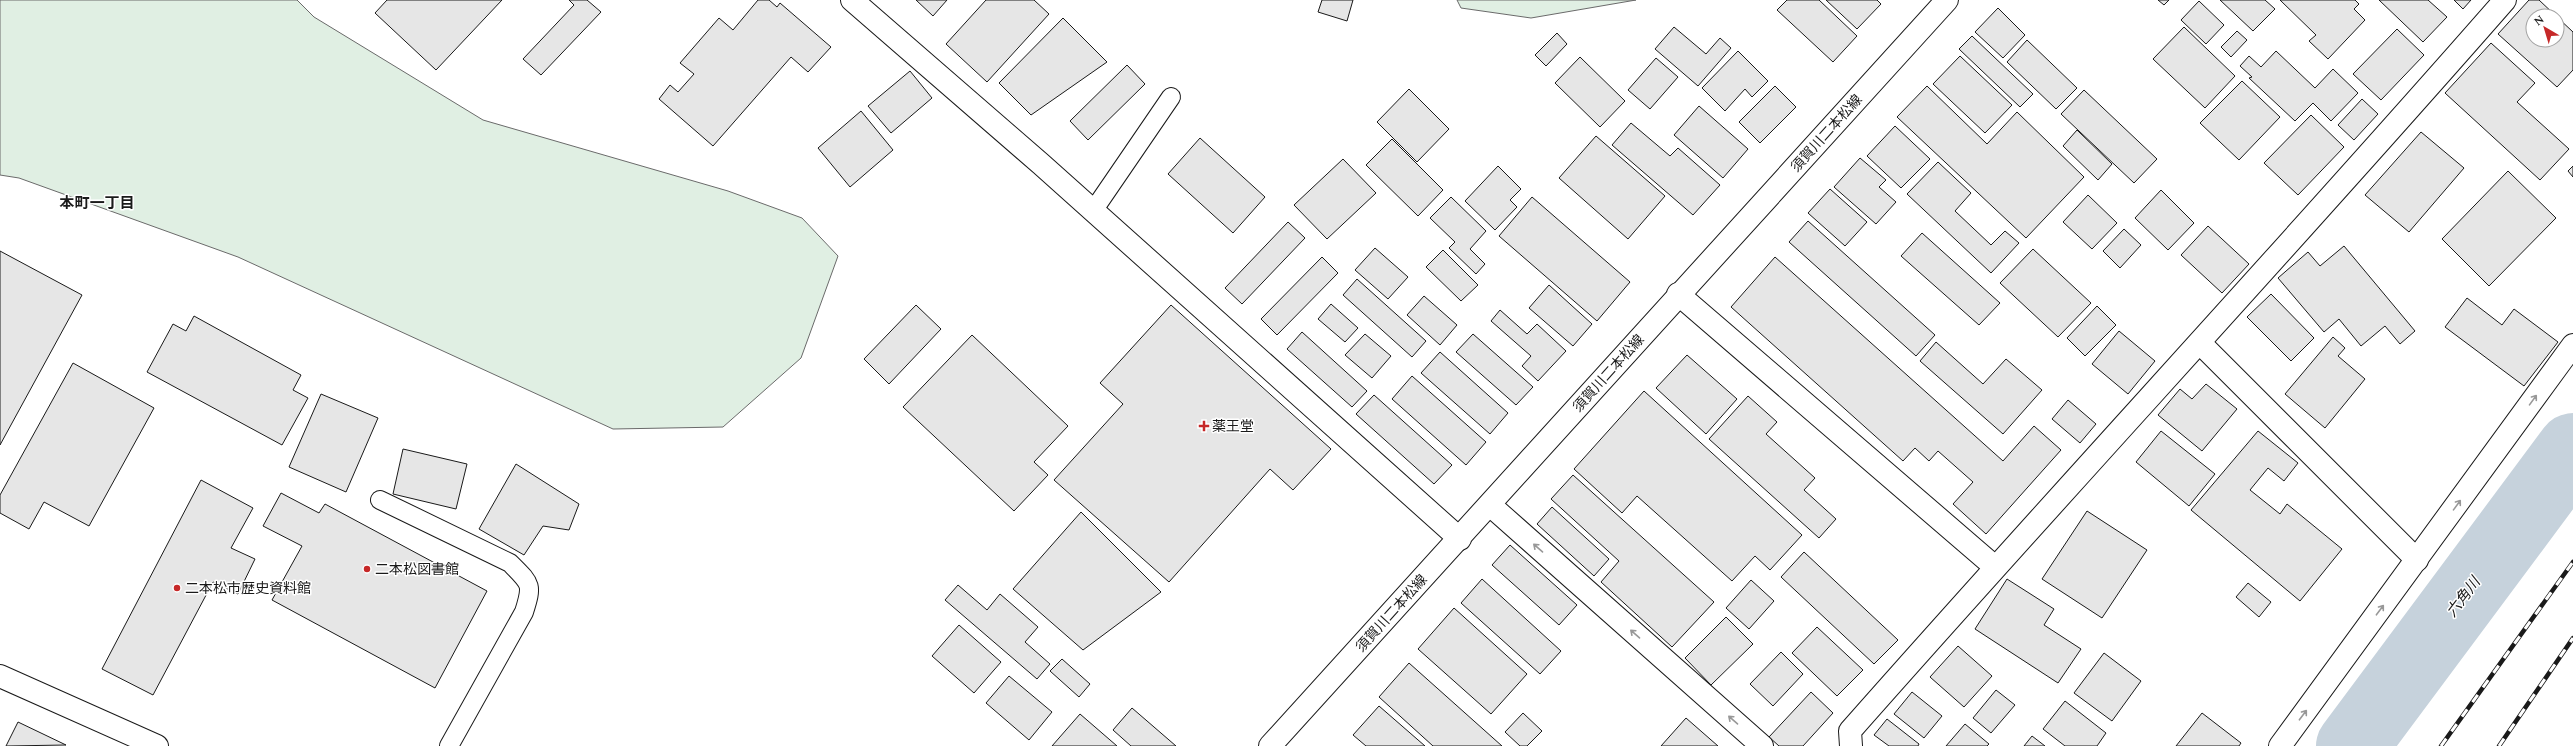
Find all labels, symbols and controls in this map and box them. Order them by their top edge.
north arrow [2525,8,2565,48]
text: N [2530,11,2548,30]
street label: 須賀川二本松線 [1786,90,1867,177]
district label: 本町一丁目 [59,192,135,215]
street label: 須賀川二本松線 [1568,330,1649,417]
one-way arrow [2529,395,2537,406]
place label: 薬王堂 [1212,416,1254,437]
marker: 薬王堂 [1199,421,1209,431]
one-way arrow [2453,500,2461,511]
one-way arrow [1533,543,1543,553]
place label: 二本松図書館 [375,559,459,580]
marker: 二本松図書館 [362,564,372,574]
street label: 須賀川二本松線 [1351,570,1432,657]
water label: 六角川 [2441,571,2487,622]
place label: 二本松市歴史資料館 [185,578,311,599]
marker: 二本松市歴史資料館 [172,583,182,593]
one-way arrow [2376,605,2384,616]
one-way arrow [1631,630,1641,639]
one-way arrow [2299,709,2307,720]
one-way arrow [1728,716,1738,725]

